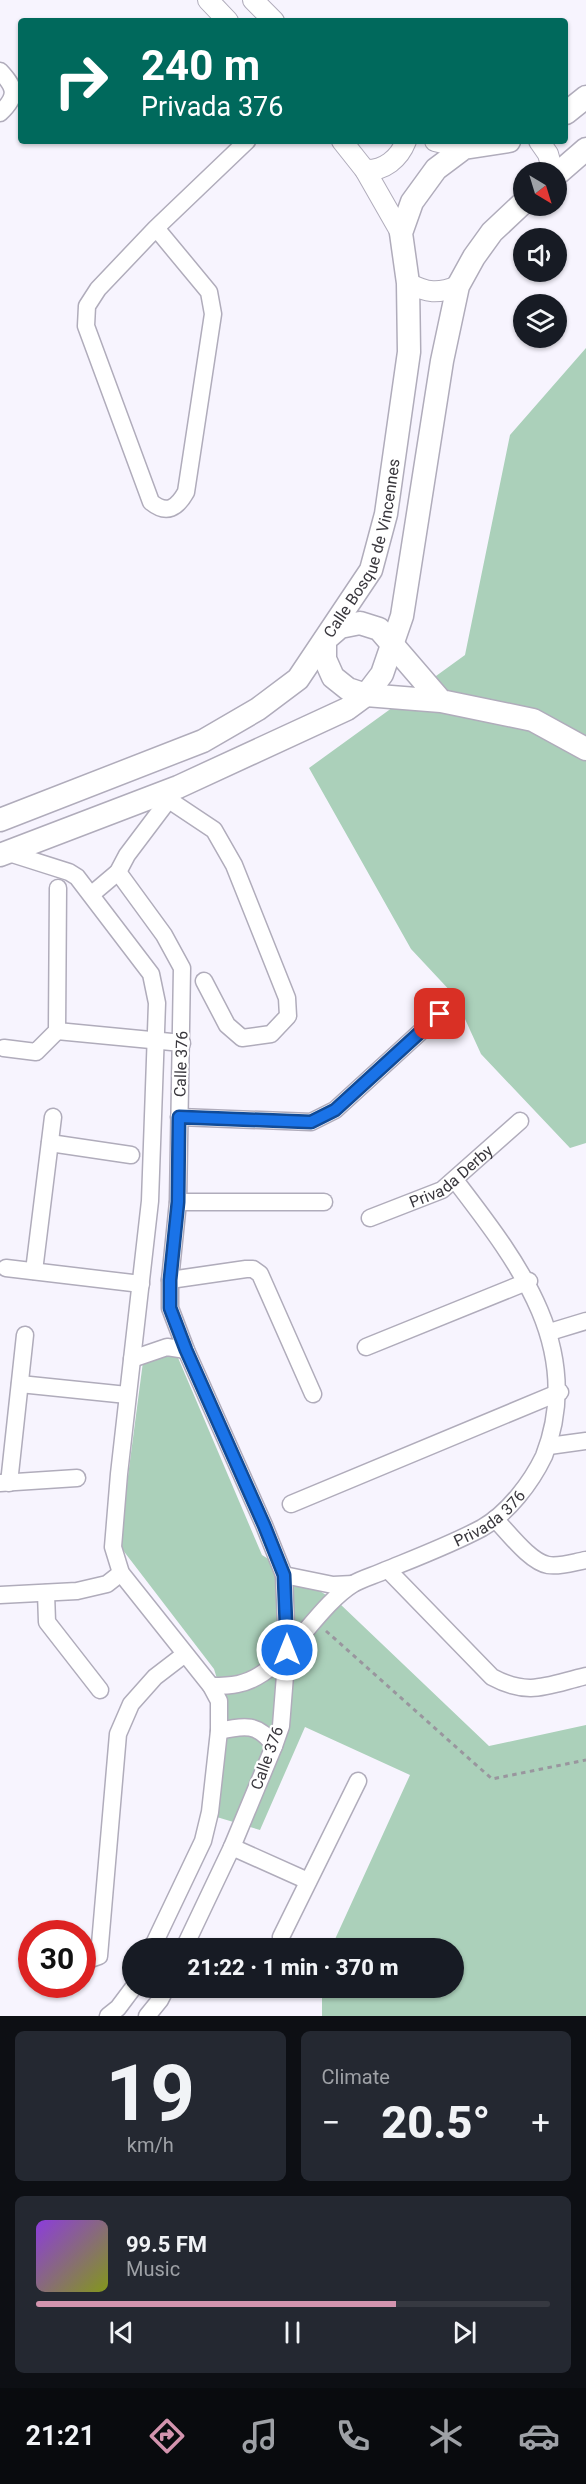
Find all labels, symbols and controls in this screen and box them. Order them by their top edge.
text: 240 m [141,41,260,90]
icon: right [42,42,120,120]
text: Privada 376 [141,91,283,123]
north arrow [513,162,567,216]
map controls [513,162,567,348]
button: sound [513,228,567,282]
button: layers [513,294,567,348]
street label: Calle Bosque de Vincennes [319,457,403,641]
pin [414,988,465,1039]
icon: arrive [423,997,456,1030]
street label: Calle 376 [170,1031,192,1097]
street label: Privada Derby [406,1140,496,1211]
street label: Privada 376 [451,1486,529,1550]
position arrow [255,1618,319,1682]
street label: Calle 376 [247,1724,287,1792]
speed limit sign: 30 [18,1920,96,1998]
text: 21:22 · 1 min · 370 m [188,1955,398,1980]
text: 19 [105,2048,195,2139]
text: Climate [322,2065,390,2089]
text: 20.5° [381,2096,490,2149]
text: − [322,2103,340,2142]
text: + [531,2103,550,2142]
text: km/h [127,2133,174,2157]
text: 99.5 FM [126,2232,207,2257]
text: Music [126,2257,180,2281]
icon: previous [105,2316,138,2349]
icon: pause [276,2316,309,2349]
icon: next [448,2316,481,2349]
icon: directions [146,2415,188,2457]
icon: music [239,2415,281,2457]
icon: phone [332,2415,374,2457]
icon: climate [425,2415,467,2457]
icon: car [518,2415,560,2457]
text: 21:21 [26,2420,95,2452]

